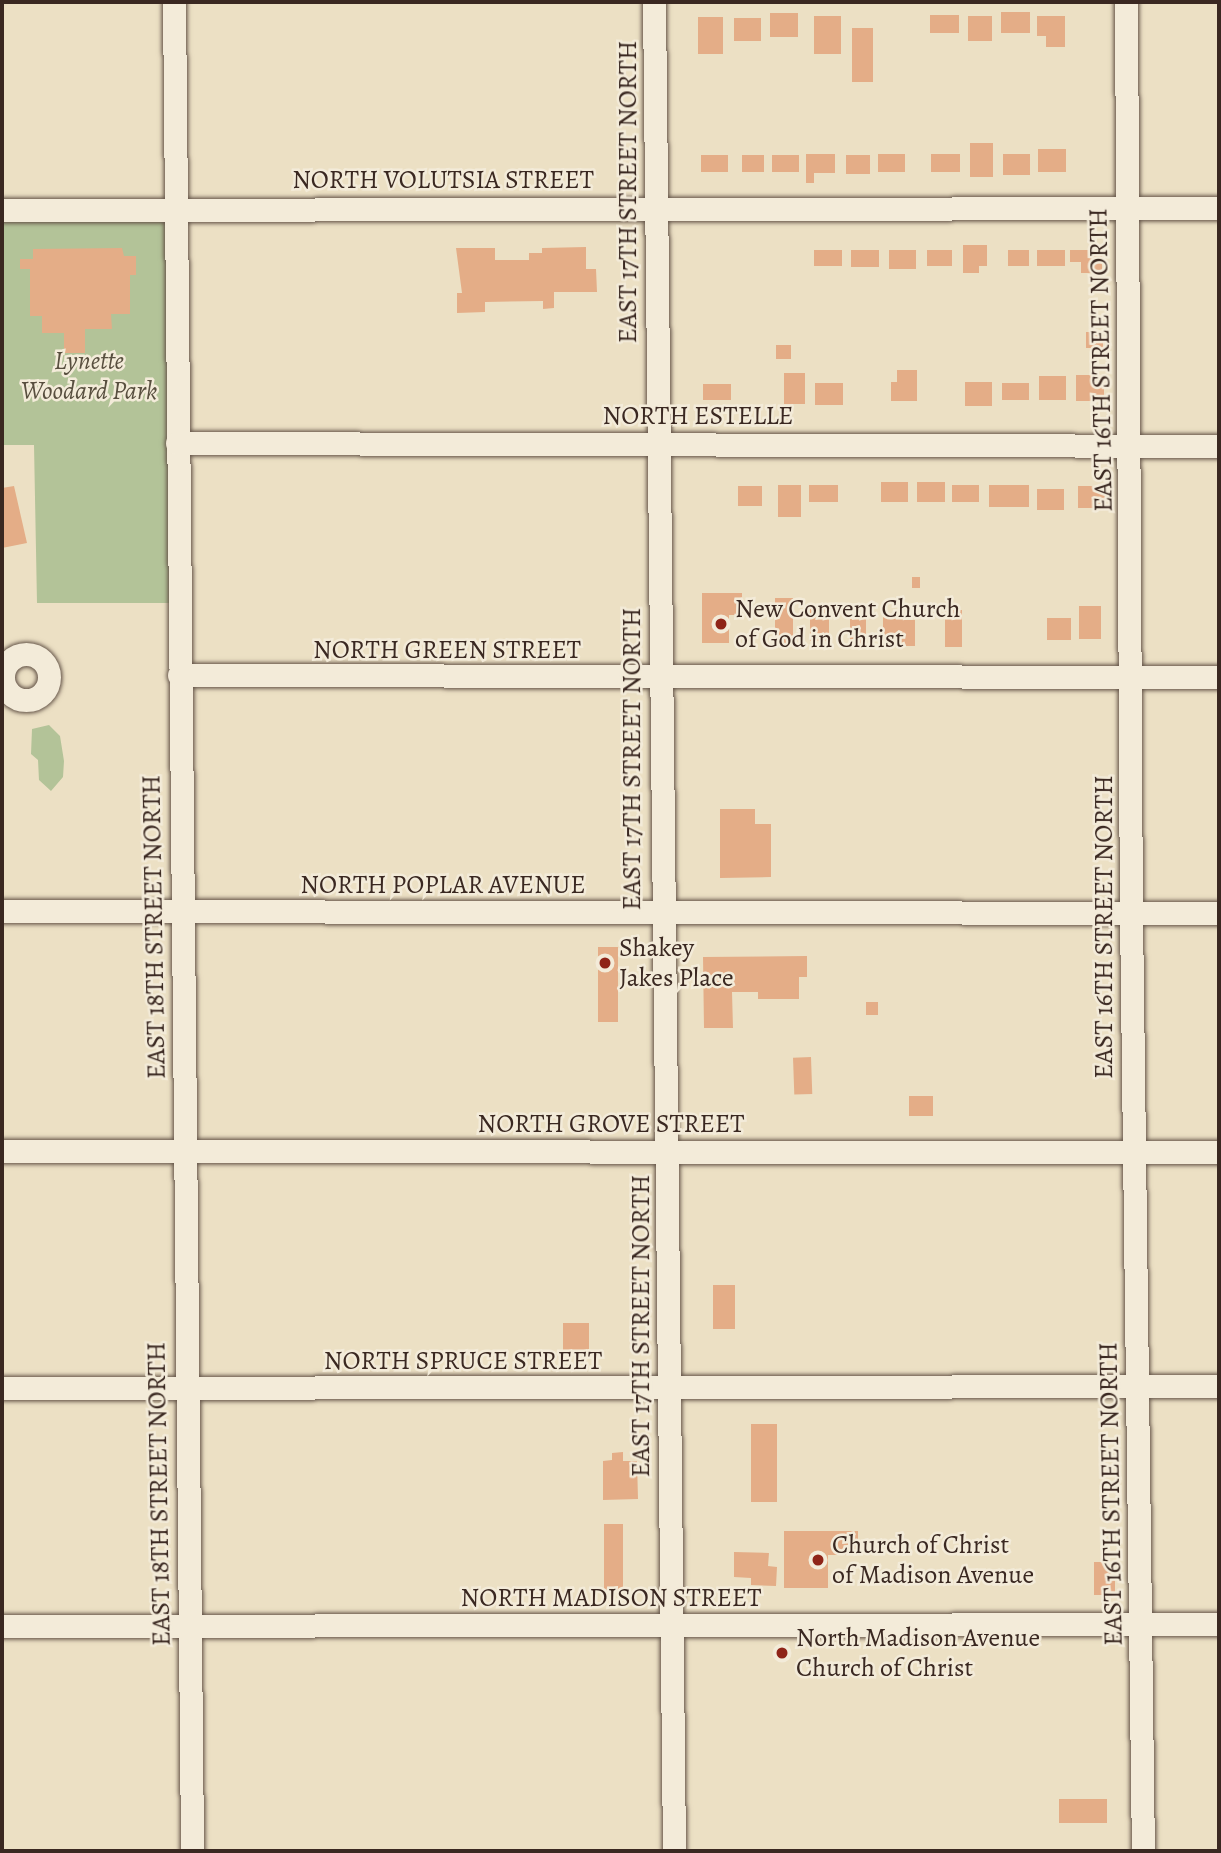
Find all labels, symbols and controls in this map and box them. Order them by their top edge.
street label: EAST 17TH STREET NORTH [612,41,644,343]
street label: NORTH VOLUTSIA STREET [292,164,594,196]
street label: EAST 16TH STREET NORTH [1083,208,1119,512]
park label: Lynette Woodard Park [21,345,157,406]
street label: NORTH ESTELLE [603,400,793,432]
place label: New Convent Church of God in Christ [735,593,960,654]
street label: EAST 17TH STREET NORTH [616,608,648,910]
marker: New Convent Church of God in Christ [713,616,729,632]
street label: NORTH GREEN STREET [313,634,581,666]
street label: EAST 18TH STREET NORTH [136,775,172,1079]
street label: EAST 16TH STREET NORTH [1088,775,1120,1079]
street label: NORTH POPLAR AVENUE [300,869,586,901]
place label: Shakey Jakes Place [619,932,734,993]
marker: Shakey Jakes Place [597,955,613,971]
street label: NORTH GROVE STREET [478,1108,744,1140]
street label: EAST 17TH STREET NORTH [625,1175,657,1477]
street label: EAST 18TH STREET NORTH [141,1342,177,1646]
street label: EAST 16TH STREET NORTH [1093,1342,1129,1646]
street label: NORTH SPRUCE STREET [324,1345,602,1377]
place label: Church of Christ of Madison Avenue [832,1529,1034,1590]
marker: Church of Christ of Madison Avenue [810,1552,826,1568]
street label: NORTH MADISON STREET [461,1582,761,1614]
place label: North Madison Avenue Church of Christ [796,1622,1040,1684]
marker: North Madison Avenue Church of Christ [774,1645,790,1661]

